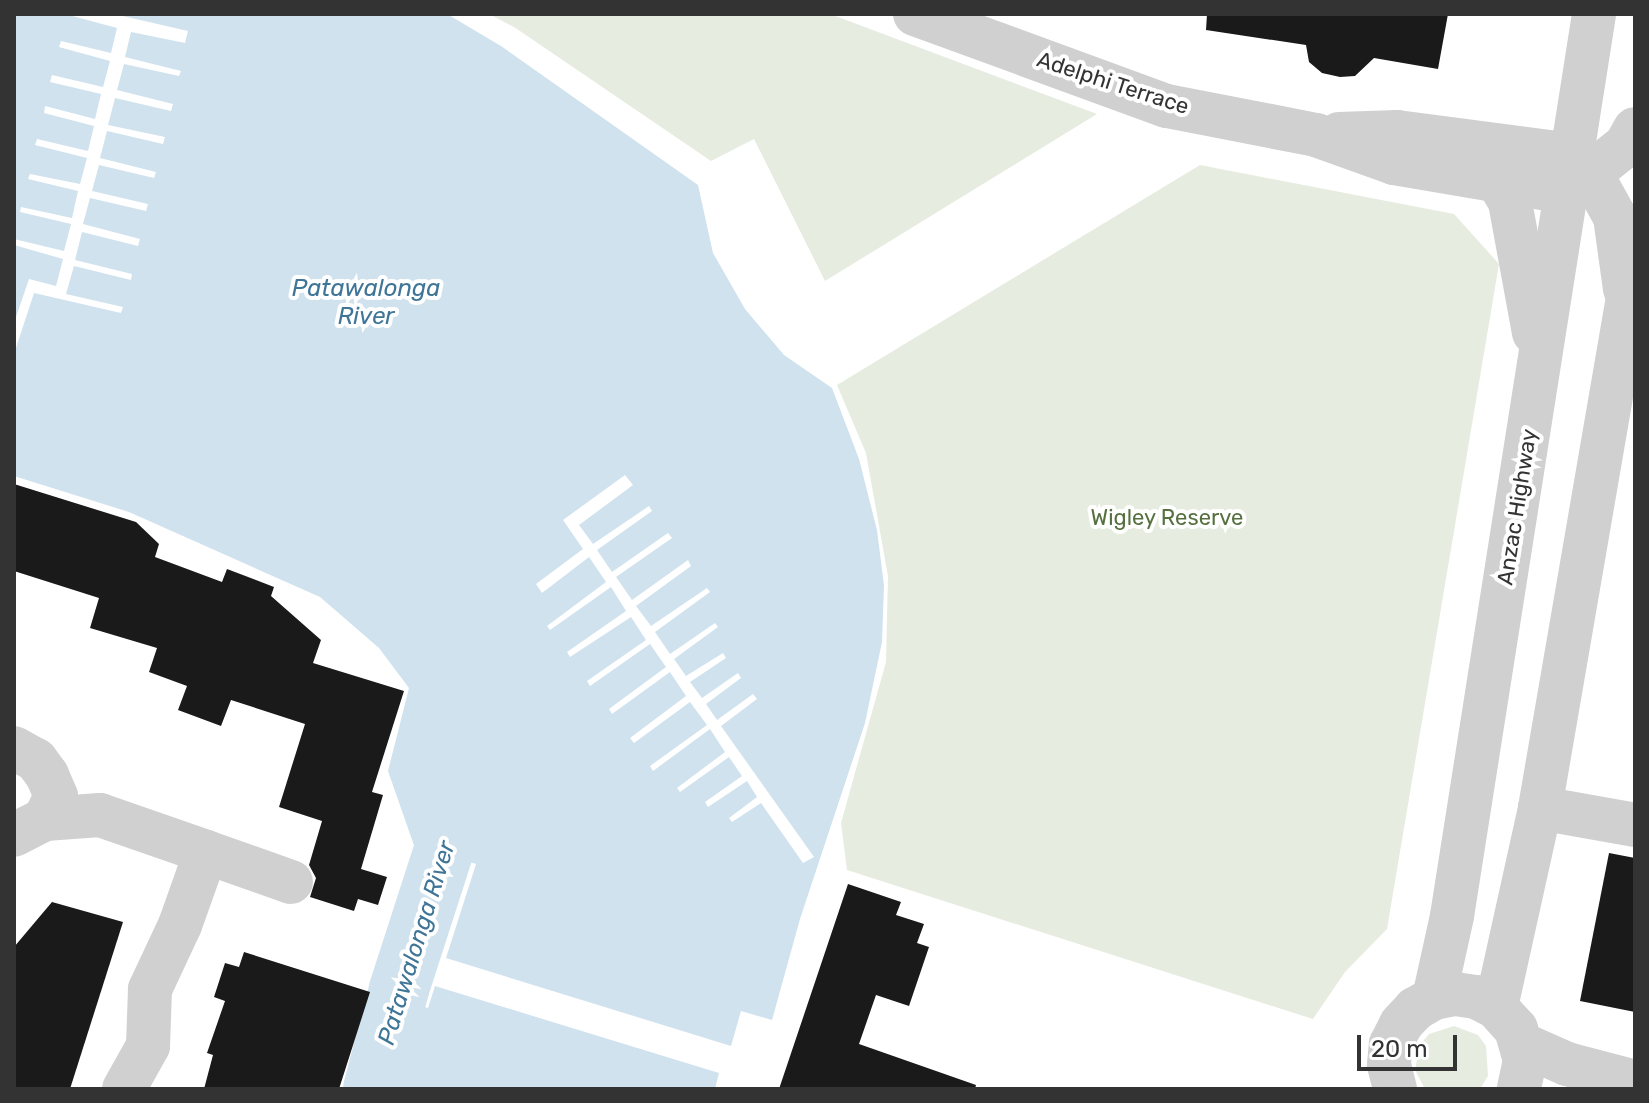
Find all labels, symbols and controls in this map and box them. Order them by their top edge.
street label: Adelphi Terrace [1033,46,1193,120]
water label: Patawalonga River [292,275,440,331]
street label: Anzac Highway [1492,427,1542,587]
park label: Wigley Reserve [1090,505,1244,531]
water label: Patawalonga River [372,838,462,1048]
scale bar [1361,1019,1461,1069]
text: 20 m [1371,1035,1428,1063]

